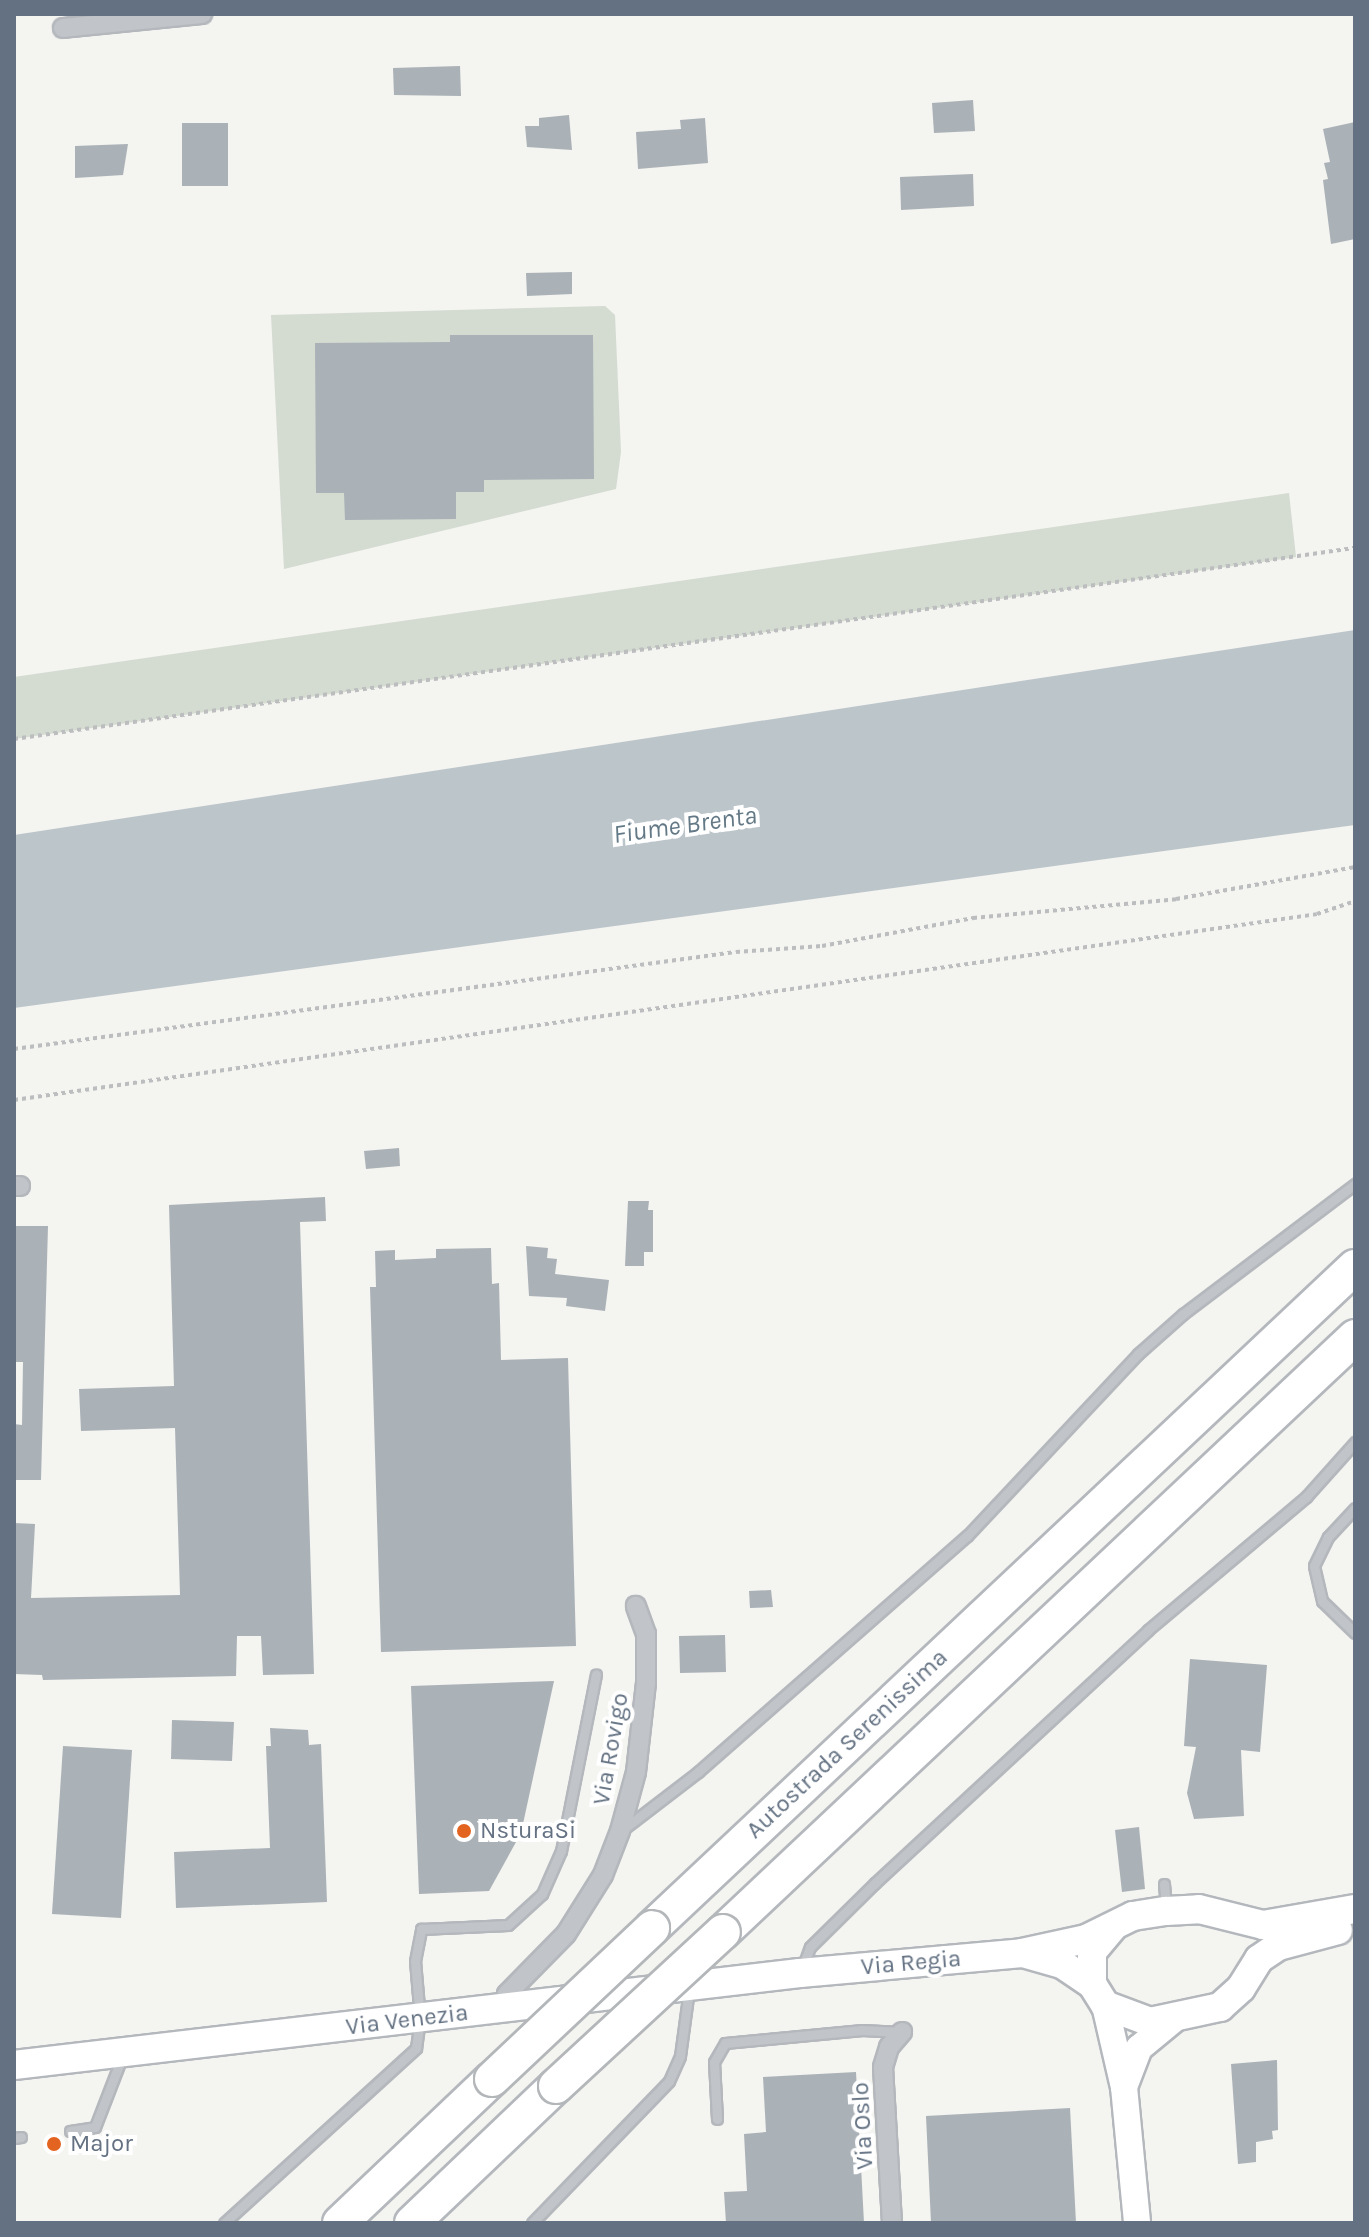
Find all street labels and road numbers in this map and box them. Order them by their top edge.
street label: Autostrada Serenissima [740,1643,954,1845]
street label: Via Rovigo [587,1691,635,1807]
street label: Via Regia [860,1944,962,1982]
street label: Via Venezia [344,1998,470,2042]
street label: Via Oslo [846,2082,880,2170]

